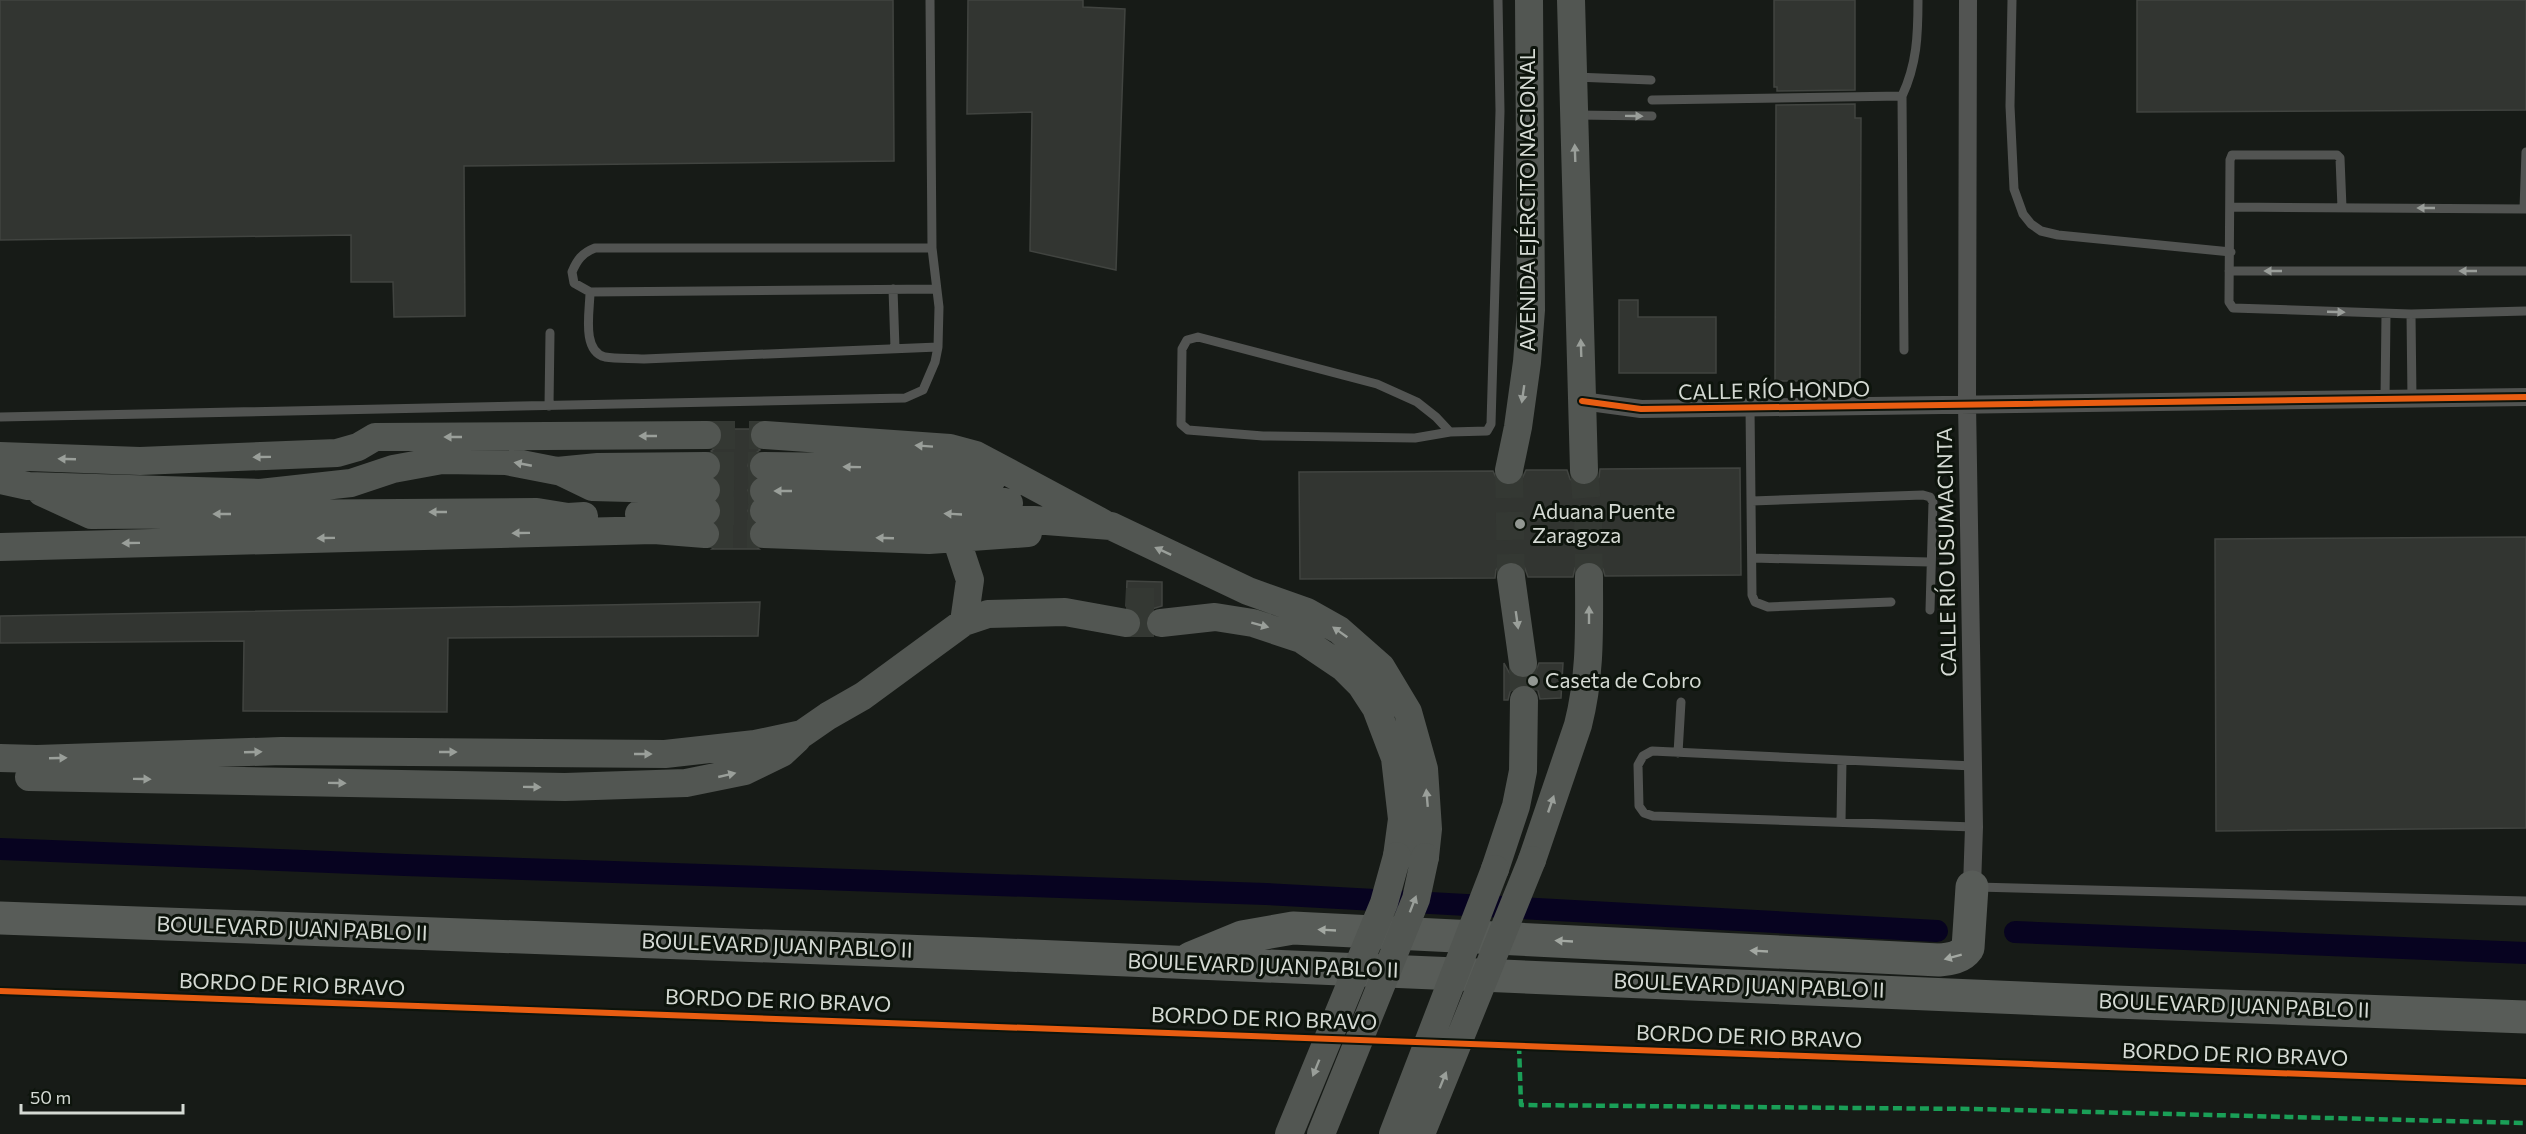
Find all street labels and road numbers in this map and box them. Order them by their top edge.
street label: AVENIDA EJÉRCITO NACIONAL [1514,48,1539,352]
street label: CALLE RÍO HONDO [1678,375,1870,404]
street label: CALLE RÍO USUMACINTA [1931,427,1960,677]
street label: BOULEVARD JUAN PABLO II [156,910,428,945]
street label: BOULEVARD JUAN PABLO II [641,927,913,962]
street label: BOULEVARD JUAN PABLO II [1127,947,1399,982]
street label: BORDO DE RIO BRAVO [179,967,406,1000]
street label: BOULEVARD JUAN PABLO II [1613,967,1885,1002]
street label: BORDO DE RIO BRAVO [665,983,892,1016]
street label: BOULEVARD JUAN PABLO II [2098,987,2370,1022]
street label: BORDO DE RIO BRAVO [1151,1001,1378,1034]
street label: BORDO DE RIO BRAVO [1636,1019,1863,1052]
street label: BORDO DE RIO BRAVO [2122,1037,2349,1070]

